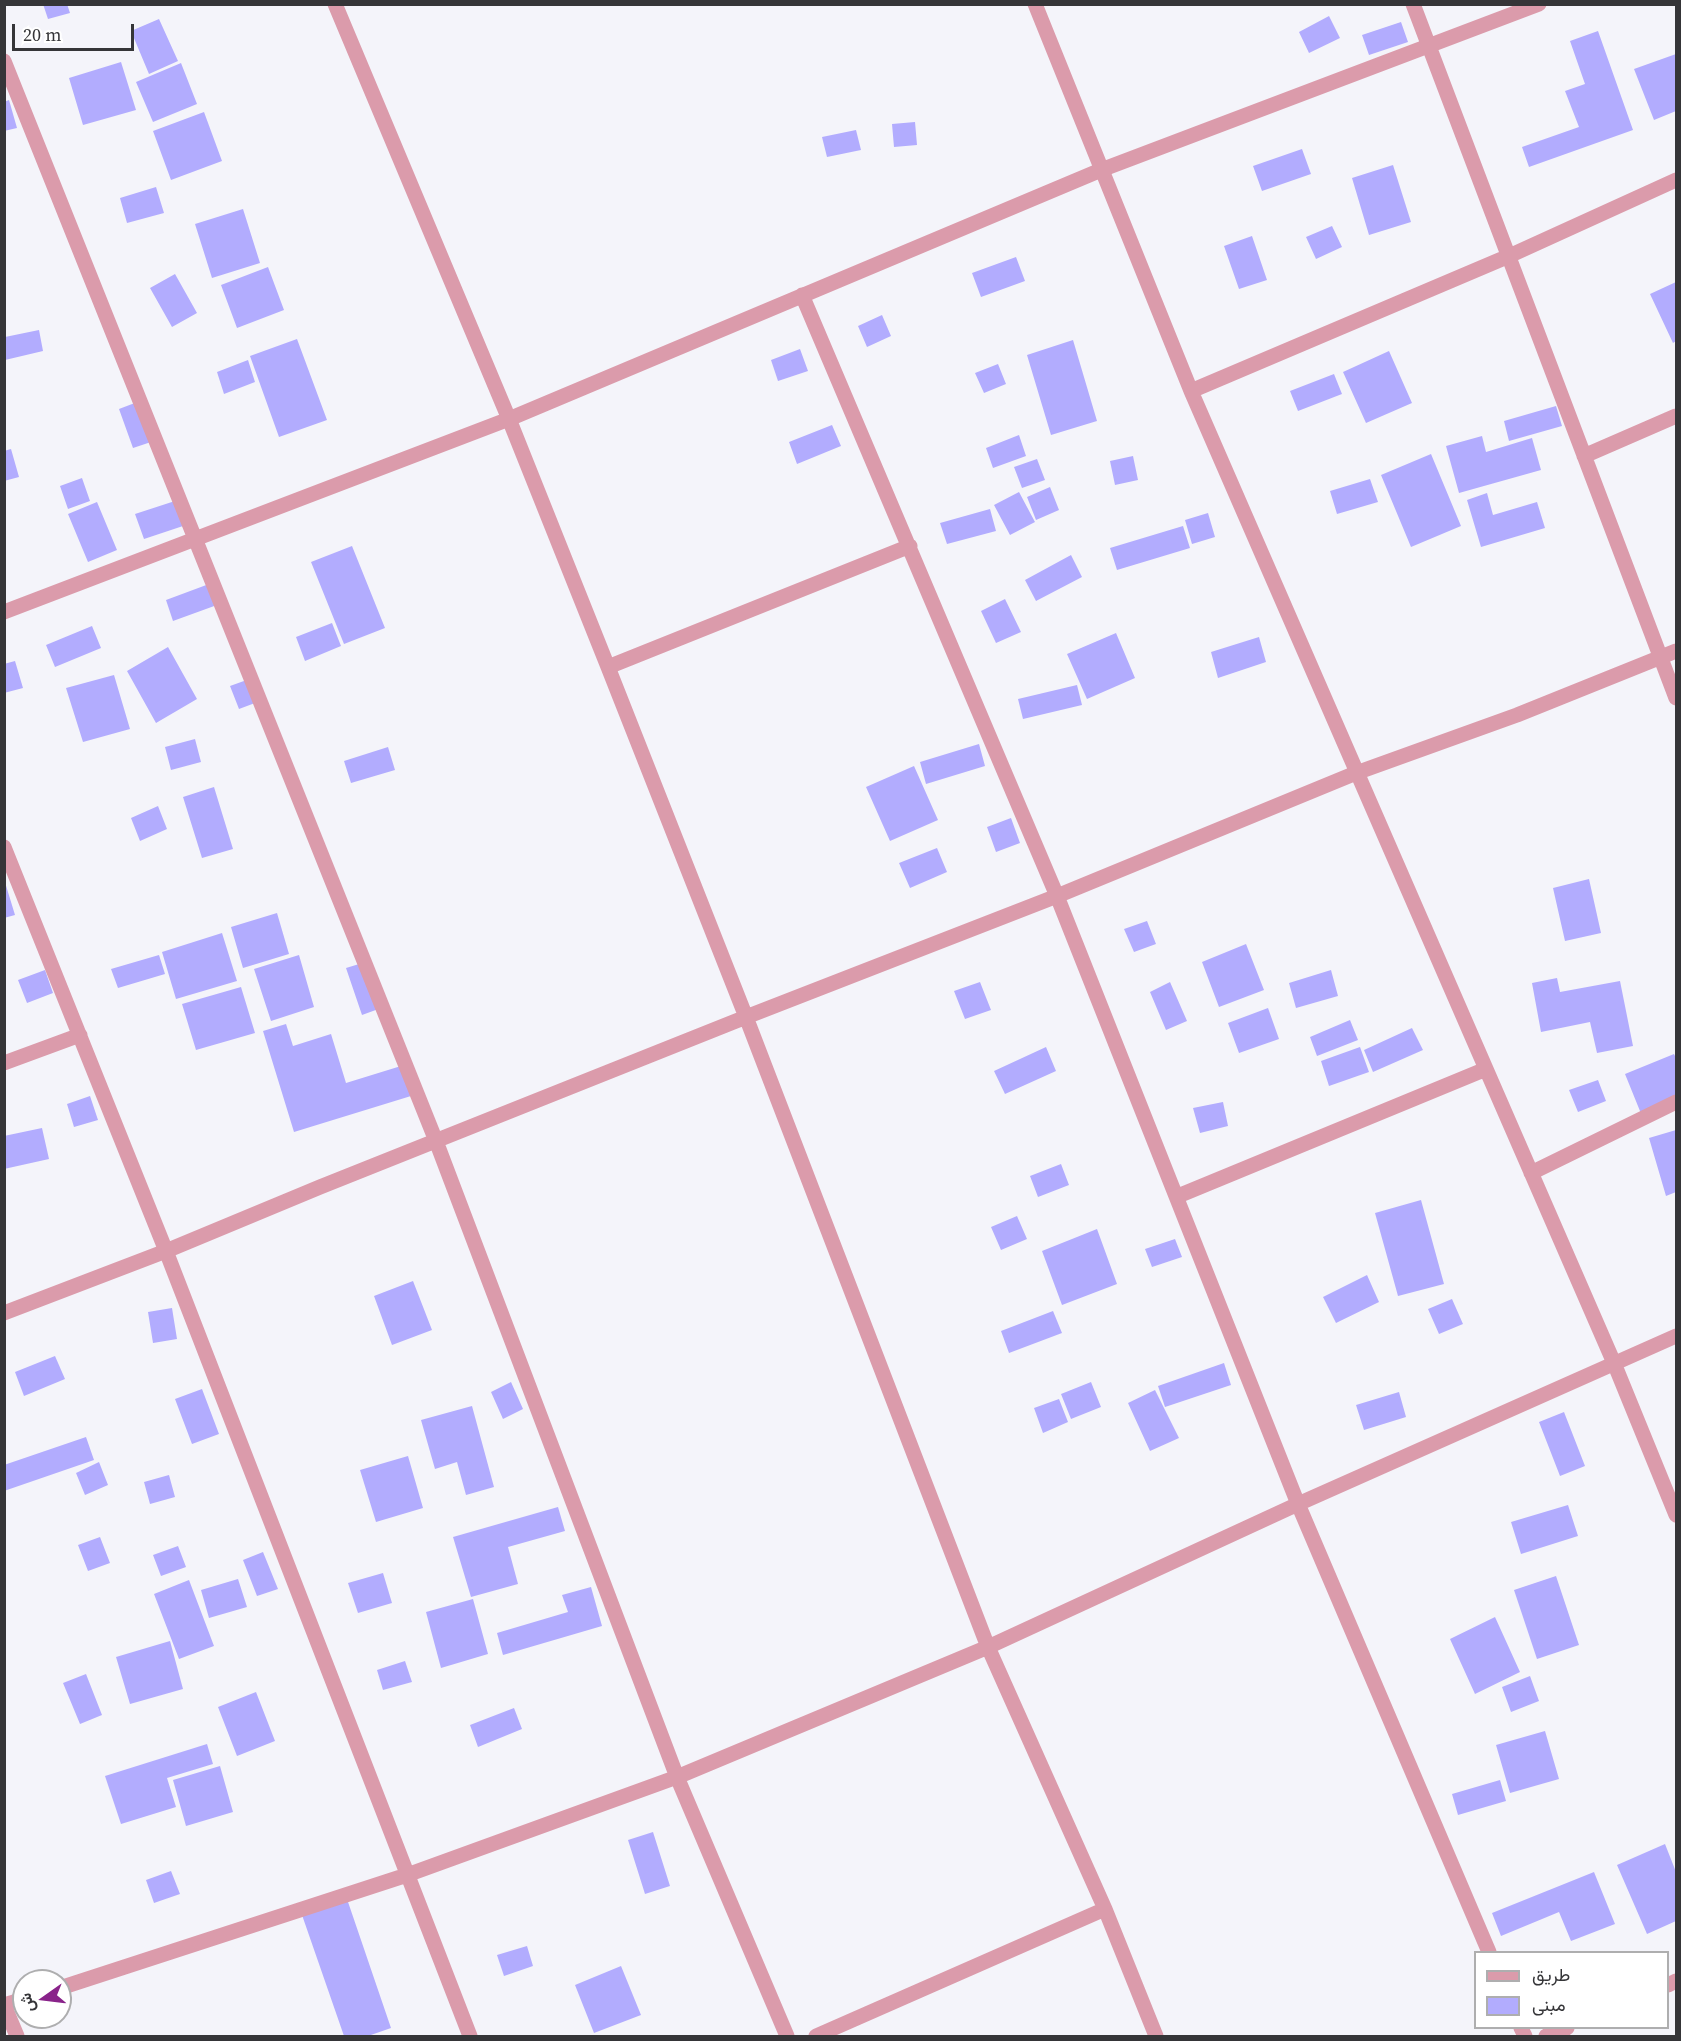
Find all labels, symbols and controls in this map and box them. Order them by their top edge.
scale bar [15,12,136,50]
text: 20 m [23,22,61,47]
legend [1474,1951,1669,2029]
text: طريق [1532,1962,1570,1987]
north arrow [12,1969,72,2029]
text: ش [13,1991,39,2015]
text: مبنى [1532,1992,1566,2017]

